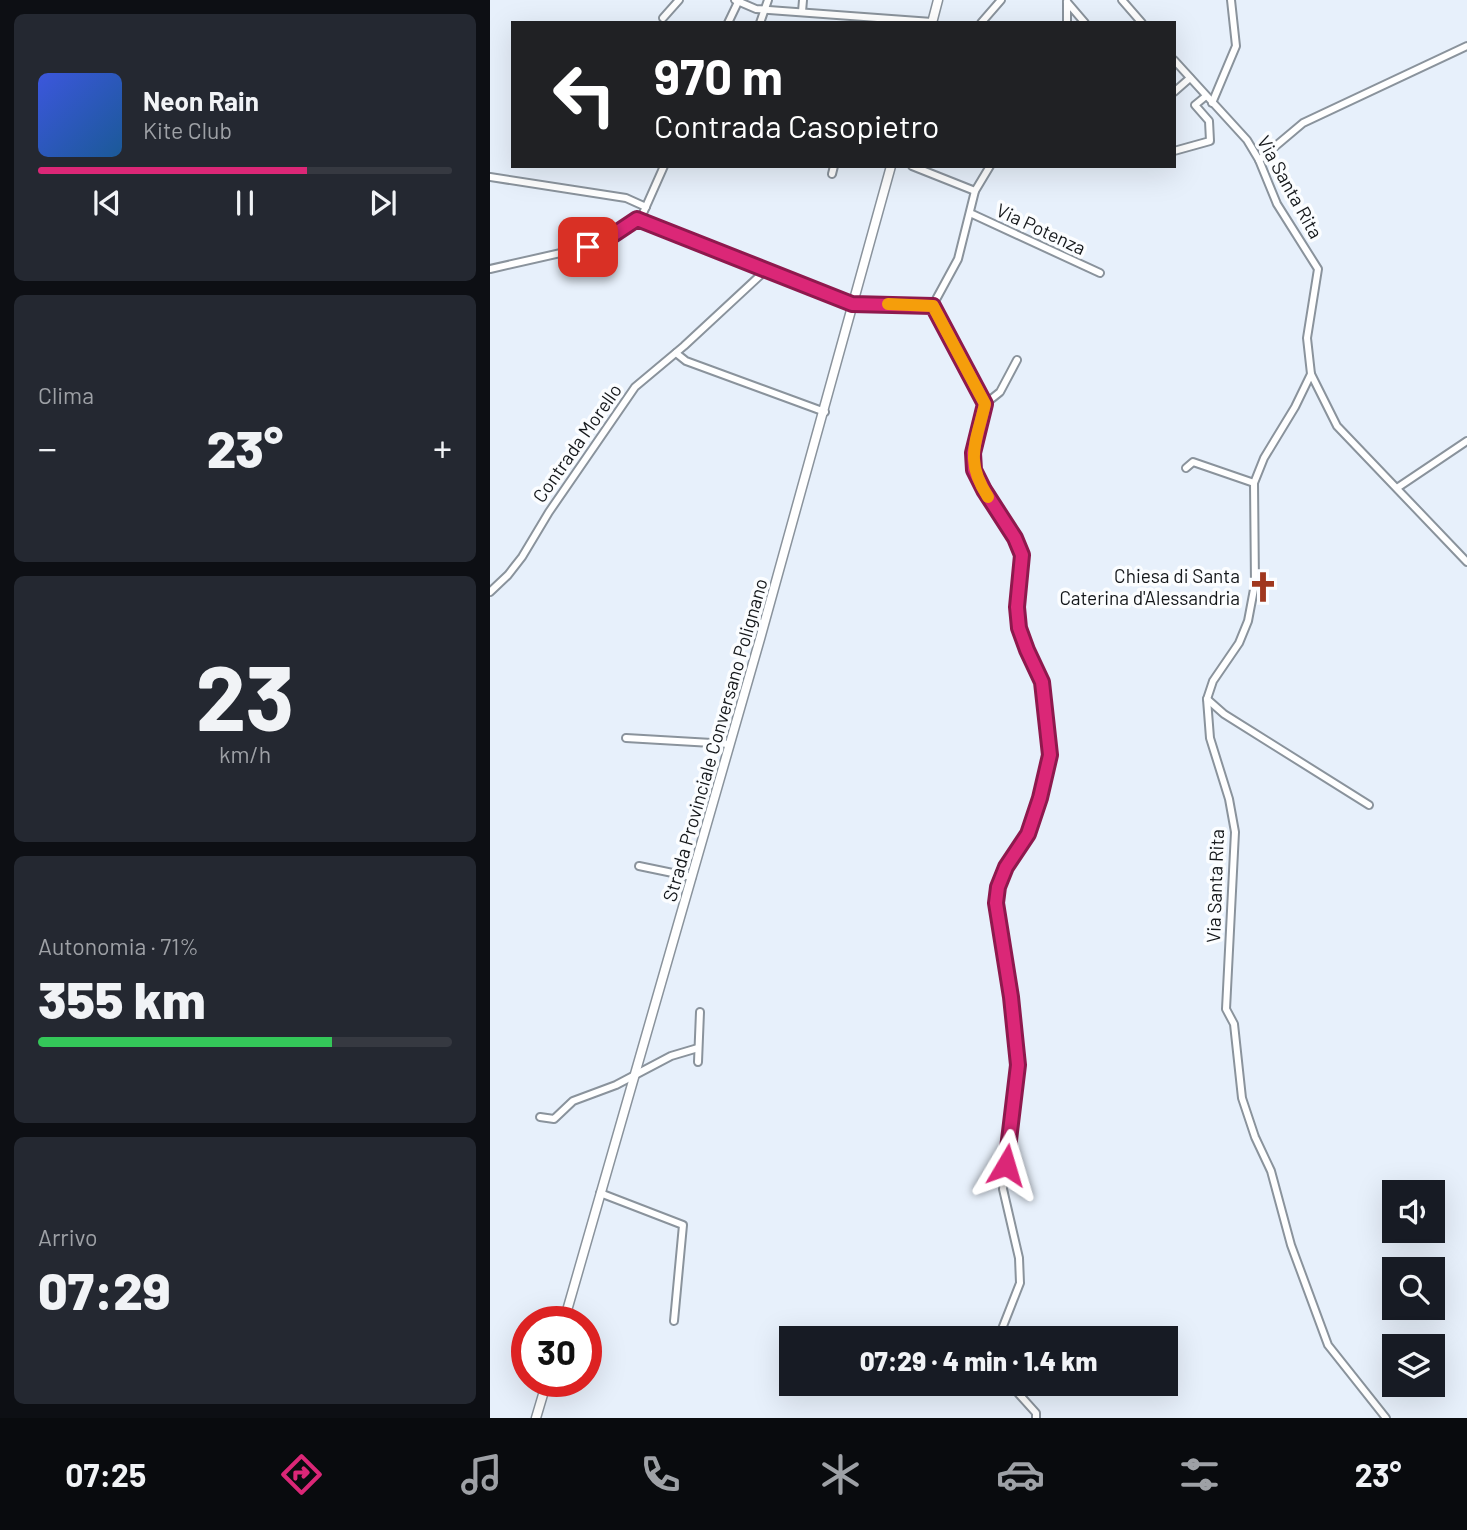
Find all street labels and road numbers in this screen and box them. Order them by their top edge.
street label: Via Santa Rita [1253,131,1328,242]
street label: Via Potenza [993,198,1090,259]
street label: Contrada Morello [527,379,626,506]
street label: Strada Provinciale Conversano Polignano [657,576,772,904]
street label: Via Santa Rita [1201,829,1228,943]

